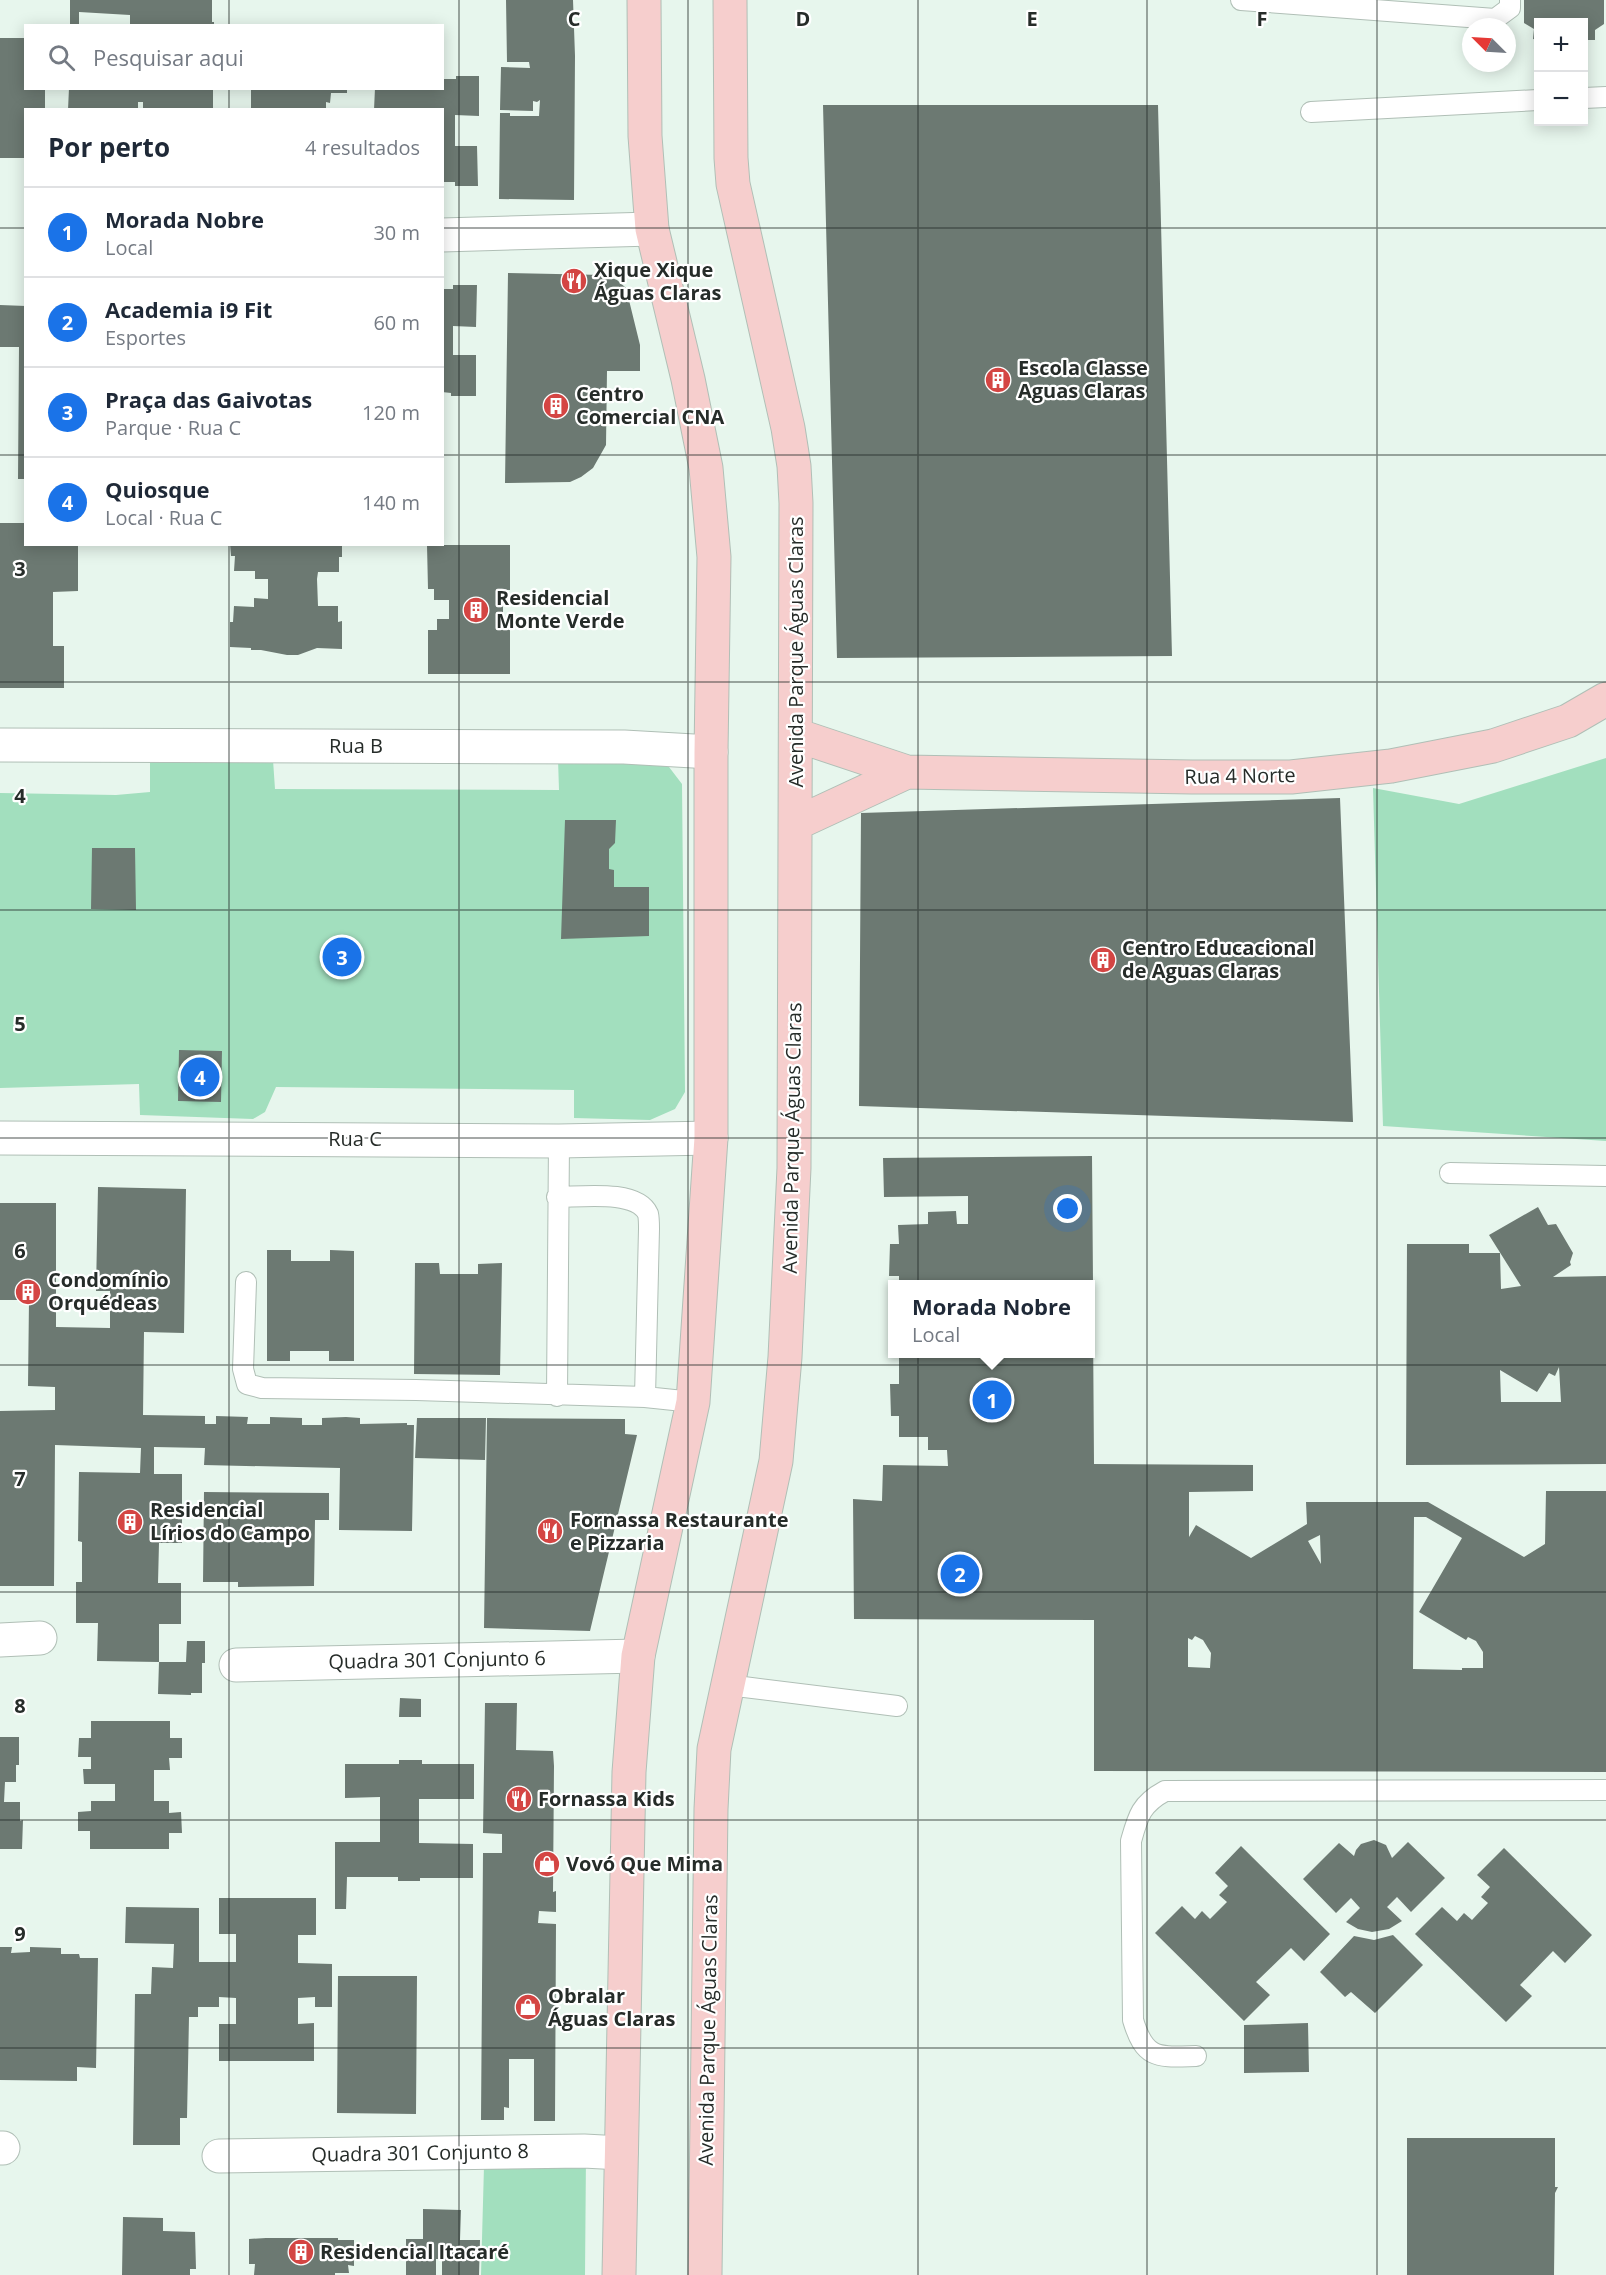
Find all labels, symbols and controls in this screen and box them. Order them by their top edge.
text: C [568,5,581,32]
text: D [796,5,810,32]
text: E [1026,5,1038,32]
text: F [1257,5,1267,32]
north arrow [1462,18,1516,72]
map controls [1534,18,1588,126]
button: + [1534,18,1588,72]
search box [24,24,444,90]
icon: search [45,41,78,74]
text: Pesquisar aqui [93,42,244,72]
button: − [1534,72,1588,126]
text: Por perto [48,129,170,165]
text: 4 resultados [305,134,420,161]
text: Morada Nobre [105,204,264,234]
text: 1 [62,219,73,246]
text: 30 m [373,219,420,246]
text: Local [105,234,153,261]
place label: Xique Xique Águas Claras [594,256,722,306]
restaurant icon: Xique Xique Águas Claras [559,266,589,296]
text: Academia i9 Fit [105,294,272,324]
text: 2 [62,309,73,336]
text: 60 m [373,309,420,336]
text: Esportes [105,324,186,351]
place label: Escola Classe Aguas Claras [1018,354,1148,404]
building icon: Escola Classe Aguas Claras [983,365,1013,395]
place label: Centro Comercial CNA [576,380,724,430]
text: Praça das Gaivotas [105,384,312,414]
building icon: Centro Comercial CNA [541,391,571,421]
text: 3 [62,399,73,426]
text: 120 m [362,399,420,426]
text: Parque · Rua C [105,414,241,441]
text: Quiosque [105,474,210,504]
text: 4 [62,489,73,516]
text: 140 m [362,489,420,516]
text: Local · Rua C [105,504,222,531]
street label: Avenida Parque Águas Claras [782,516,809,788]
text: 3 [14,555,26,582]
place label: Residencial Monte Verde [496,584,624,634]
building icon: Residencial Monte Verde [461,595,491,625]
street label: Rua B [329,732,383,759]
street label: Rua 4 Norte [1184,761,1296,790]
text: 4 [14,782,26,809]
pin: 3 [322,934,362,980]
place label: Centro Educacional de Aguas Claras [1122,934,1315,984]
building icon: Centro Educacional de Aguas Claras [1088,945,1118,975]
street label: Avenida Parque Águas Claras [776,1002,807,1274]
text: 5 [14,1010,26,1037]
pin: 4 [180,1054,220,1100]
street label: Rua C [328,1125,382,1152]
your location [1053,1194,1082,1223]
text: 6 [14,1237,26,1264]
place label: Condomínio Orquédeas [48,1266,169,1316]
building icon: Condomínio Orquédeas [13,1277,43,1307]
popup [888,1280,1095,1358]
text: Morada Nobre [912,1291,1071,1321]
text: Local [912,1321,960,1348]
pin: 1 [972,1378,1012,1422]
text: 7 [14,1465,26,1492]
place label: Residencial Lírios do Campo [150,1496,310,1546]
place label: Fornassa Restaurante e Pizzaria [570,1506,789,1556]
building icon: Residencial Lírios do Campo [115,1507,145,1537]
restaurant icon: Fornassa Restaurante e Pizzaria [535,1516,565,1546]
pin: 2 [940,1552,980,1596]
street label: Quadra 301 Conjunto 6 [328,1644,546,1675]
text: 8 [14,1692,26,1719]
restaurant icon: Fornassa Kids [504,1784,534,1814]
place label: Fornassa Kids [538,1785,675,1812]
shop icon: Vovó Que Mima [532,1849,562,1879]
place label: Vovó Que Mima [566,1850,723,1877]
street label: Avenida Parque Águas Claras [692,1894,723,2166]
text: 9 [14,1920,26,1947]
place label: Obralar Águas Claras [548,1982,676,2032]
shop icon: Obralar Águas Claras [513,1992,543,2022]
street label: Quadra 301 Conjunto 8 [311,2137,529,2168]
building icon: Residencial Itacaré [286,2237,316,2267]
place label: Residencial Itacaré [320,2238,509,2265]

